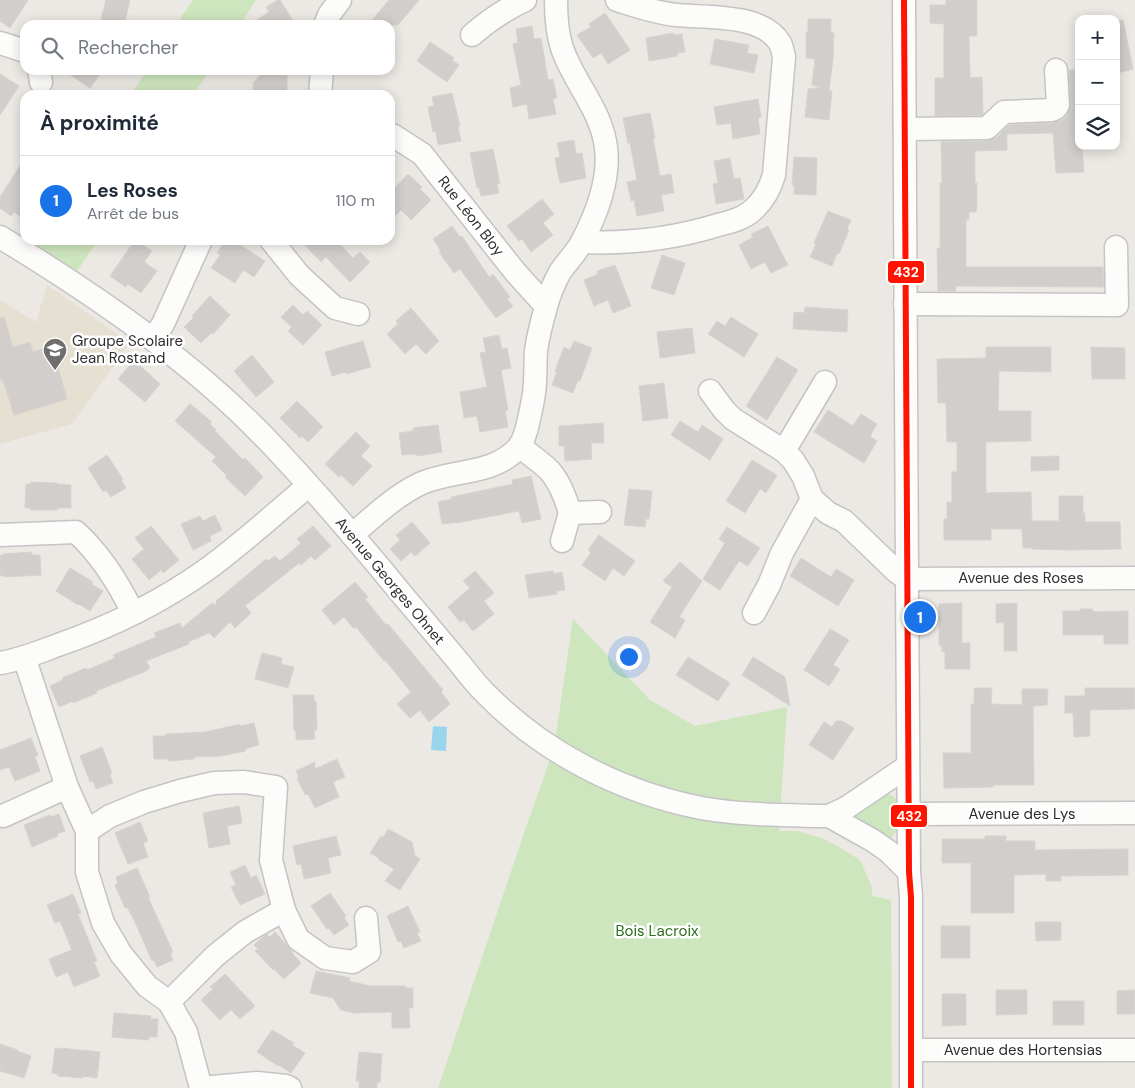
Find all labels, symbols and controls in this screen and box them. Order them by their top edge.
map controls [1075,15,1120,150]
button: + [1075,15,1120,60]
search box [20,20,395,75]
icon: search [38,34,66,62]
text: Rechercher [78,35,178,60]
button: − [1075,60,1120,105]
button: layers [1075,105,1120,150]
text: À proximité [40,109,159,137]
street label: Rue Léon Bloy [433,172,509,261]
text: Les Roses [87,178,178,203]
text: 1 [53,190,59,211]
text: 110 m [336,190,375,211]
text: Arrêt de bus [87,203,179,224]
line badge: 432 [887,260,925,284]
text: 432 [893,263,919,281]
place label: Groupe Scolaire Jean Rostand [72,331,183,368]
school or university icon: Groupe Scolaire Jean Rostand [42,337,68,371]
street label: Avenue Georges Ohnet [331,513,449,649]
street label: Avenue des Roses [958,568,1084,588]
pin: 1 [904,598,936,636]
your location [616,644,642,670]
line badge: 432 [890,804,928,828]
street label: Avenue des Lys [969,804,1075,824]
text: 432 [896,807,922,825]
park label: Bois Lacroix [616,921,699,941]
street label: Avenue des Hortensias [944,1040,1102,1060]

